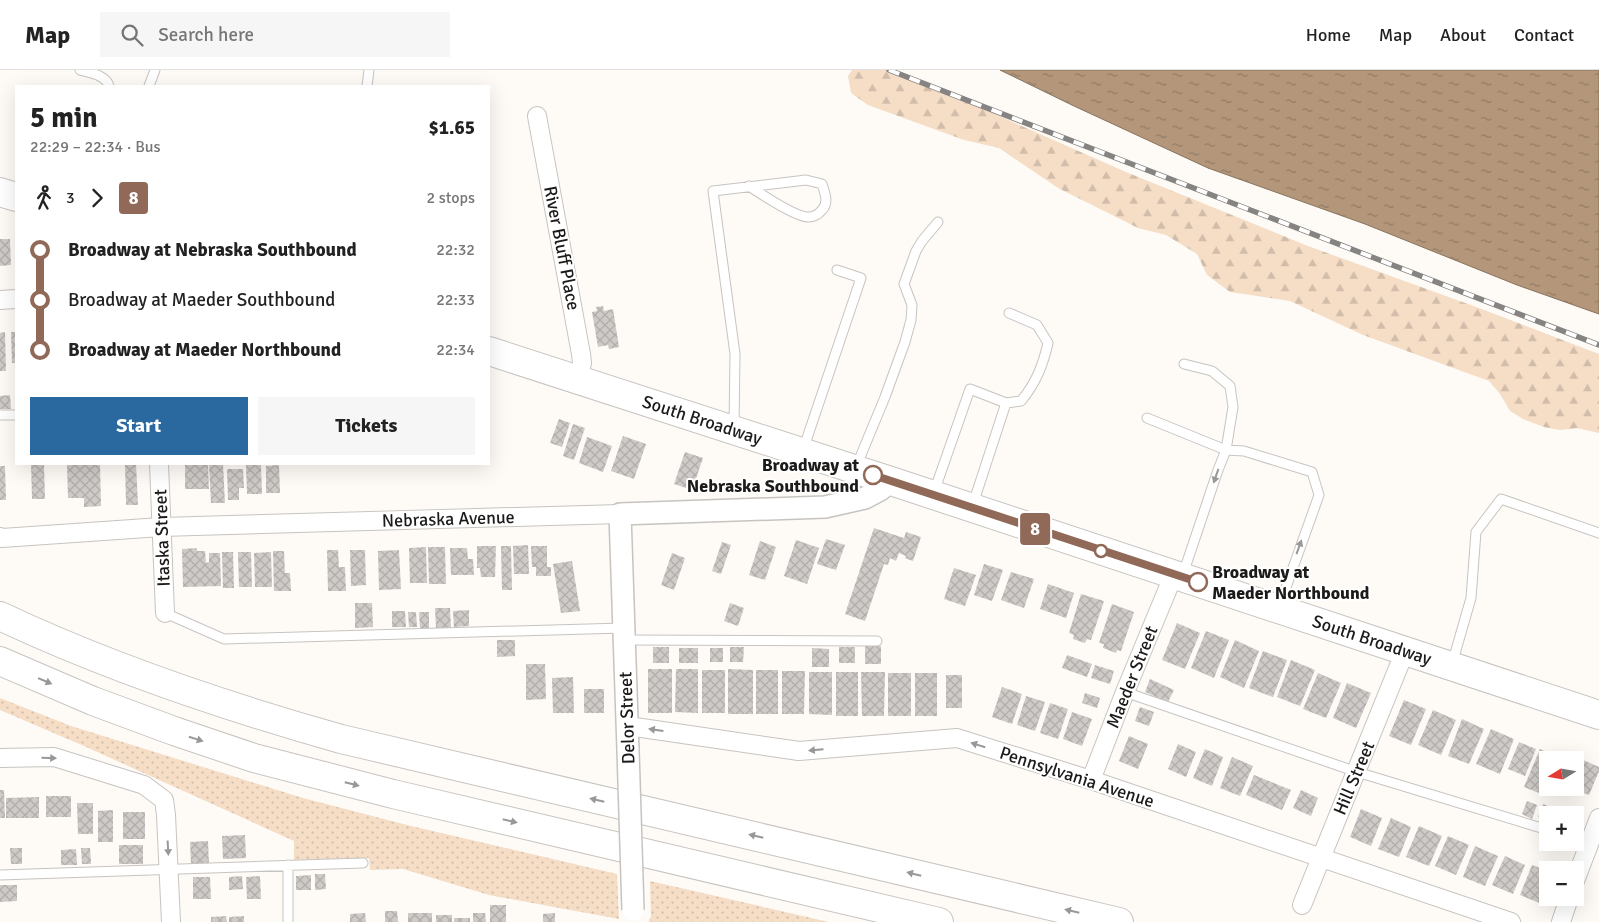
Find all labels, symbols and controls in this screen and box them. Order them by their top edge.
search box [100,12,450,57]
text: Map [25,20,70,50]
icon: search [118,21,146,49]
text: Search here [158,23,254,47]
text: Home [1306,24,1351,46]
text: Map [1379,24,1412,46]
text: About [1440,24,1486,46]
text: Contact [1514,24,1574,46]
text: 5 min [30,101,98,135]
text: $1.65 [429,116,475,140]
text: 22:29 – 22:34 · Bus [30,137,161,157]
icon: walk [30,184,58,212]
icon: forward [83,184,111,212]
street label: River Bluff Place [539,184,585,312]
text: 8 [129,187,138,209]
text: 3 [66,188,75,208]
text: 2 stops [427,188,475,208]
text: Broadway at Nebraska Southbound [68,238,357,262]
text: 22:32 [436,240,475,260]
text: Broadway at Maeder Southbound [68,288,335,312]
text: 22:33 [436,290,475,310]
text: Broadway at Maeder Northbound [68,338,341,362]
text: 22:34 [436,340,475,360]
street label: South Broadway [640,390,765,450]
button: Start [30,397,248,455]
button: Tickets [258,397,475,455]
place label: Broadway at Nebraska Southbound [687,454,859,497]
marker: Broadway at Nebraska Southbound [863,465,883,485]
one-way arrow [1211,469,1219,484]
street label: Itaska Street [149,489,175,587]
street label: Nebraska Avenue [382,506,515,532]
line badge: 8 [1019,513,1051,545]
text: 8 [1030,518,1040,540]
one-way arrow [1295,539,1303,554]
unlabelled marker [1094,544,1108,558]
place label: Broadway at Maeder Northbound [1212,561,1370,604]
marker: Broadway at Maeder Northbound [1188,572,1208,592]
street label: South Broadway [1309,610,1435,670]
street label: Maeder Street [1101,623,1163,731]
street label: Delor Street [614,671,640,765]
one-way arrow [38,677,52,685]
one-way arrow [647,726,663,734]
one-way arrow [189,735,204,743]
street label: Hill Street [1329,738,1379,818]
one-way arrow [970,740,985,748]
street label: Pennsylvania Avenue [997,742,1157,812]
one-way arrow [808,746,824,754]
north arrow [1539,751,1584,796]
map controls [1539,751,1584,906]
one-way arrow [41,754,57,762]
one-way arrow [345,780,360,788]
one-way arrow [590,796,605,804]
button: + [1539,806,1584,851]
one-way arrow [503,817,518,825]
one-way arrow [748,832,763,840]
one-way arrow [164,840,172,856]
button: − [1539,861,1584,906]
one-way arrow [906,870,921,878]
one-way arrow [1064,907,1079,915]

